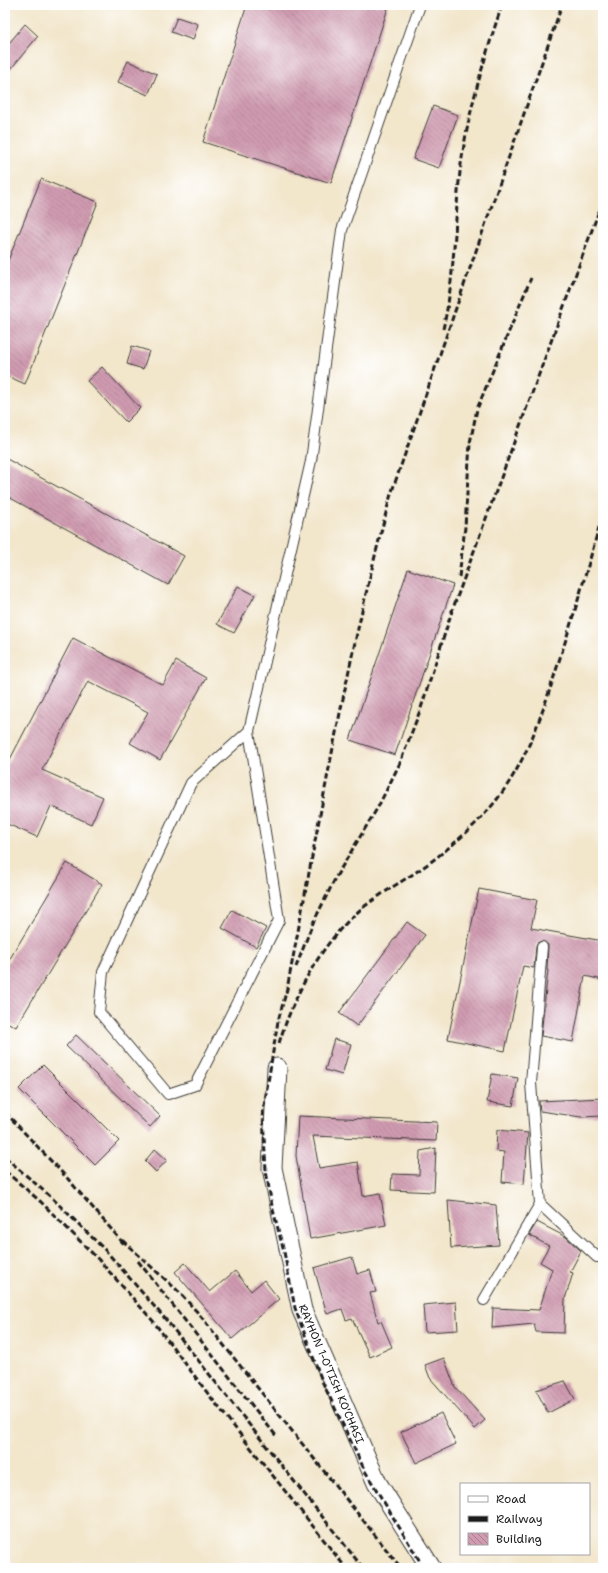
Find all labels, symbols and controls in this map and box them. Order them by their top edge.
street label: RAYHON 1-O'TISH KO'CHASI [295,1302,367,1446]
legend [460,1483,590,1555]
text: Road [496,1491,527,1507]
text: Railway [496,1511,543,1527]
text: Building [496,1531,542,1547]

